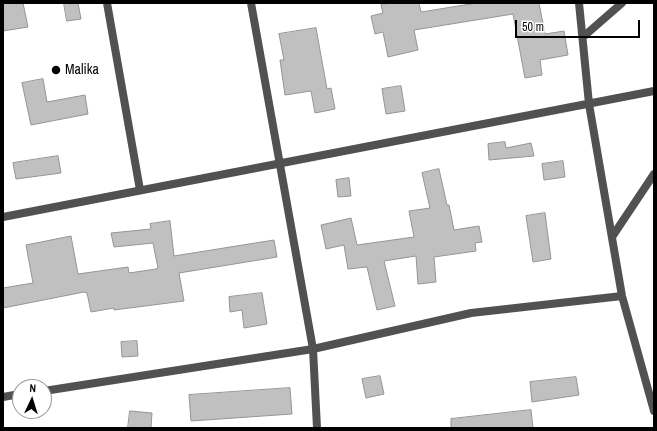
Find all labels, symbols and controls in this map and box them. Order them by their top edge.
scale bar [517,12,642,38]
text: 50 m [522,19,544,35]
place label: Malika [65,62,99,78]
marker: Malika [50,64,62,76]
north arrow [12,379,52,419]
text: N [29,381,36,395]

